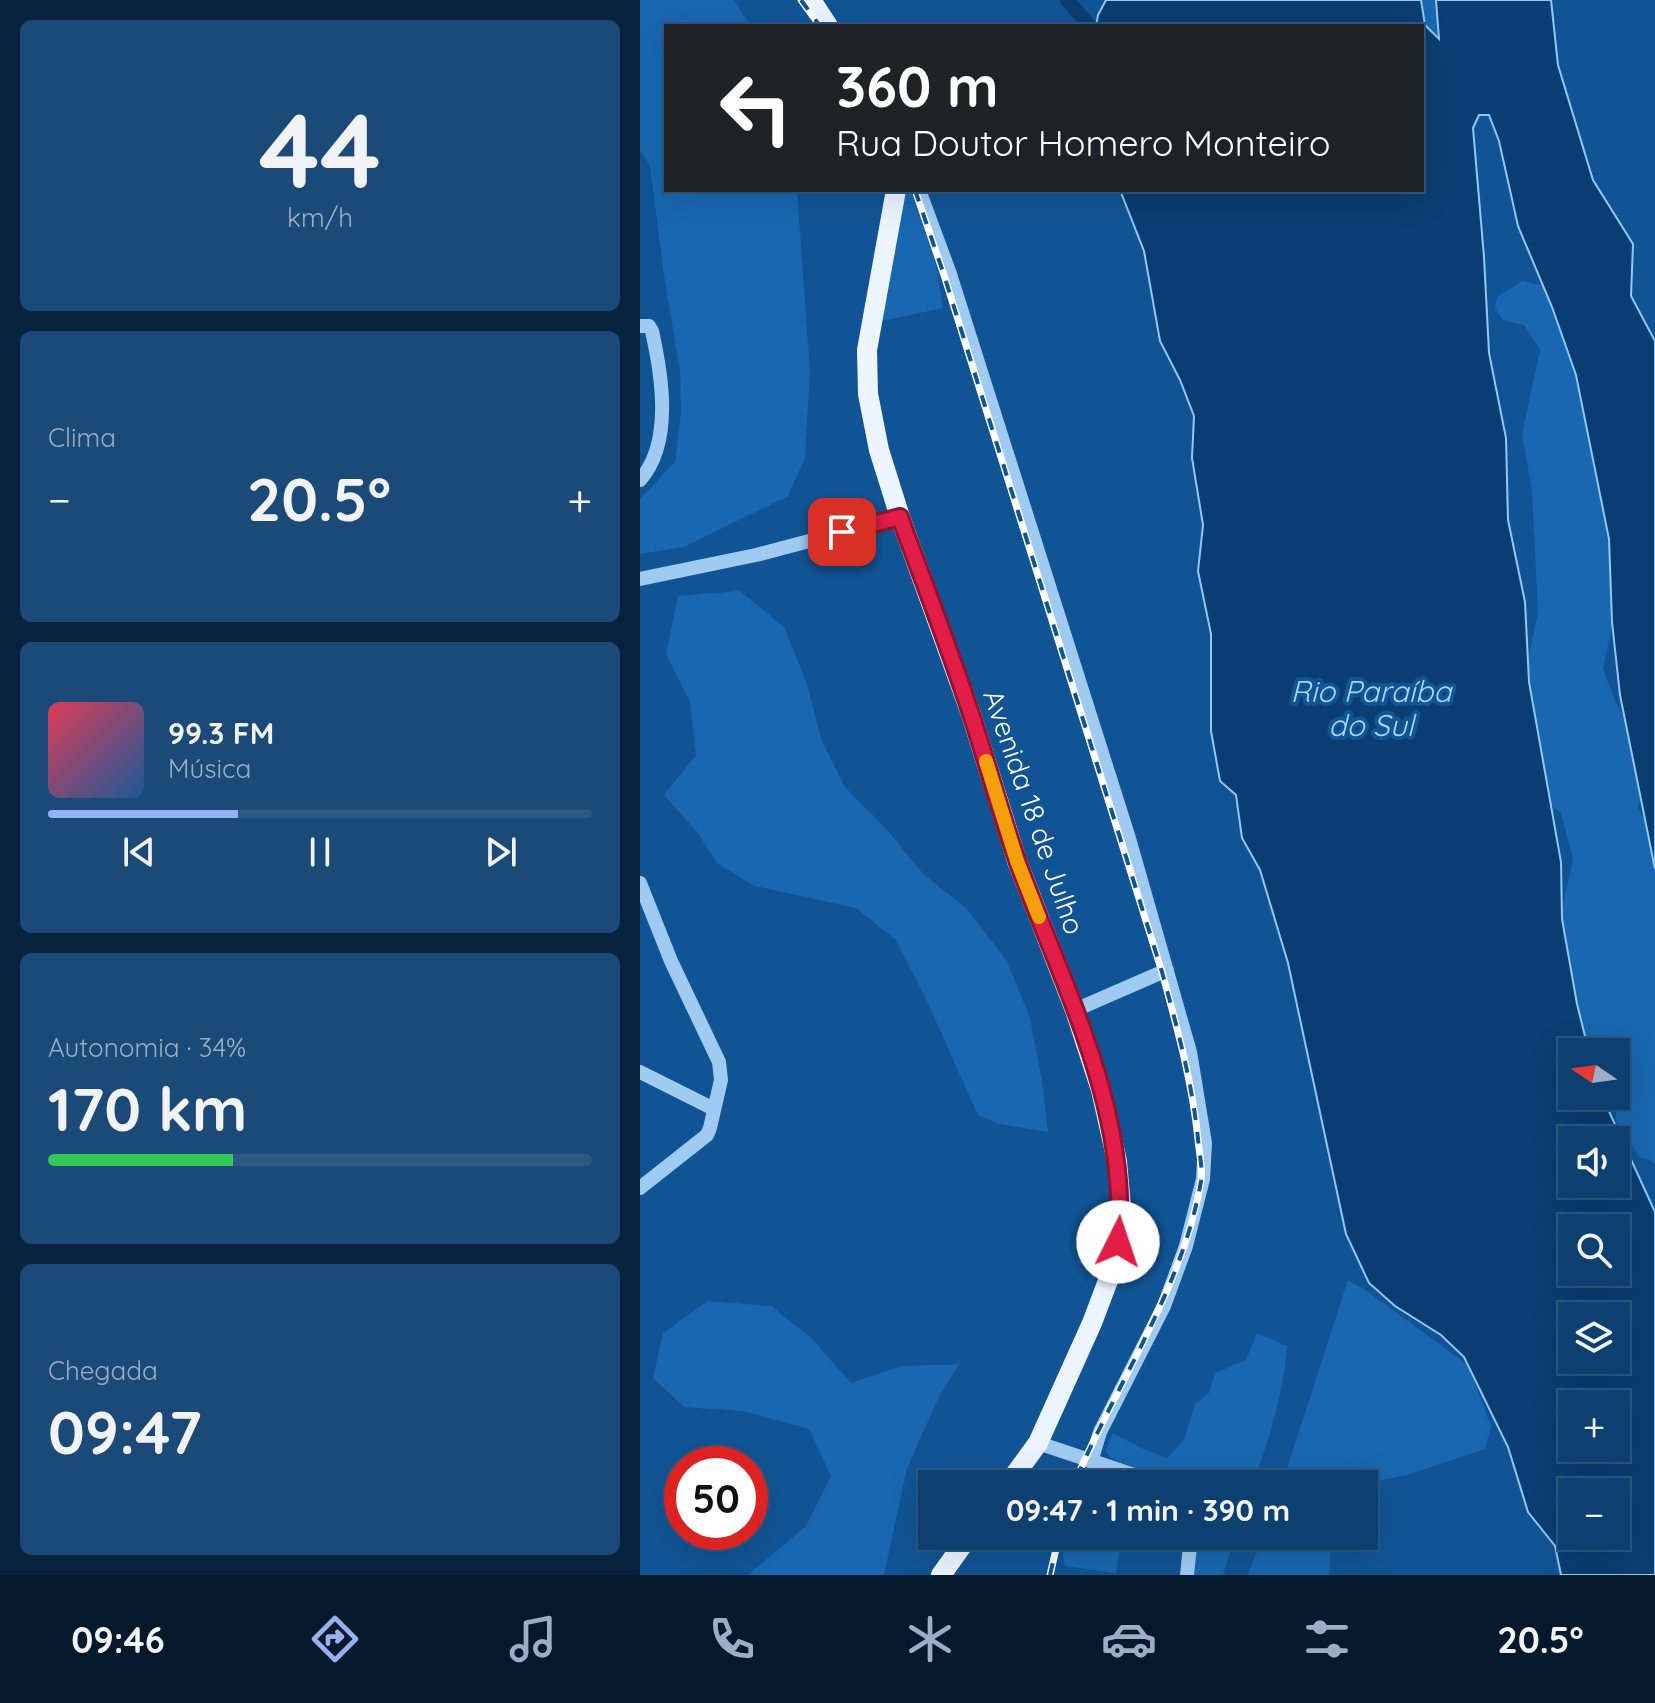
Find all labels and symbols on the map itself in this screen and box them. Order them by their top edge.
pin [808,498,876,566]
water label: Rio Paraíba do Sul [1291,672,1453,744]
street label: Avenida 18 de Julho [976,685,1093,939]
north arrow [1558,1038,1630,1110]
position arrow [1076,1200,1160,1284]
speed limit sign: 50 [664,1446,768,1550]

